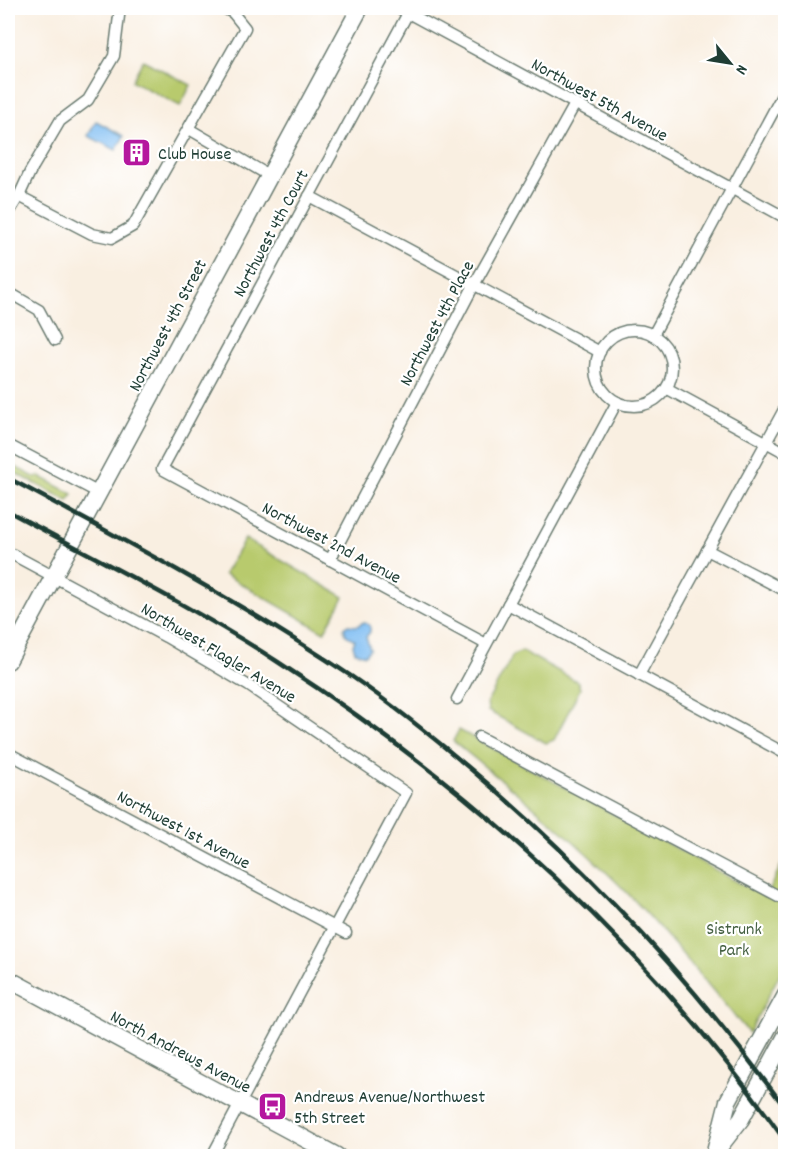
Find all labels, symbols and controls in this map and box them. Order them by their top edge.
north arrow [700,33,760,93]
street label: Northwest 5th Avenue [526,53,672,149]
text: N [729,60,753,79]
building icon: Club House [121,137,153,169]
place label: Club House [158,143,231,168]
street label: Northwest 4th Court [228,166,316,302]
street label: Northwest 4th Street [124,255,215,397]
street label: Northwest 4th Place [395,257,482,391]
street label: Northwest 2nd Avenue [257,497,405,592]
street label: Northwest Flagler Avenue [135,598,300,711]
street label: Northwest 1st Avenue [112,785,254,877]
park label: Sistrunk Park [706,918,762,964]
street label: North Andrews Avenue [105,1005,255,1101]
place label: Andrews Avenue/Northwest 5th Street [294,1086,485,1132]
bus stop icon: Andrews Avenue/Northwest 5th Street [257,1090,289,1122]

